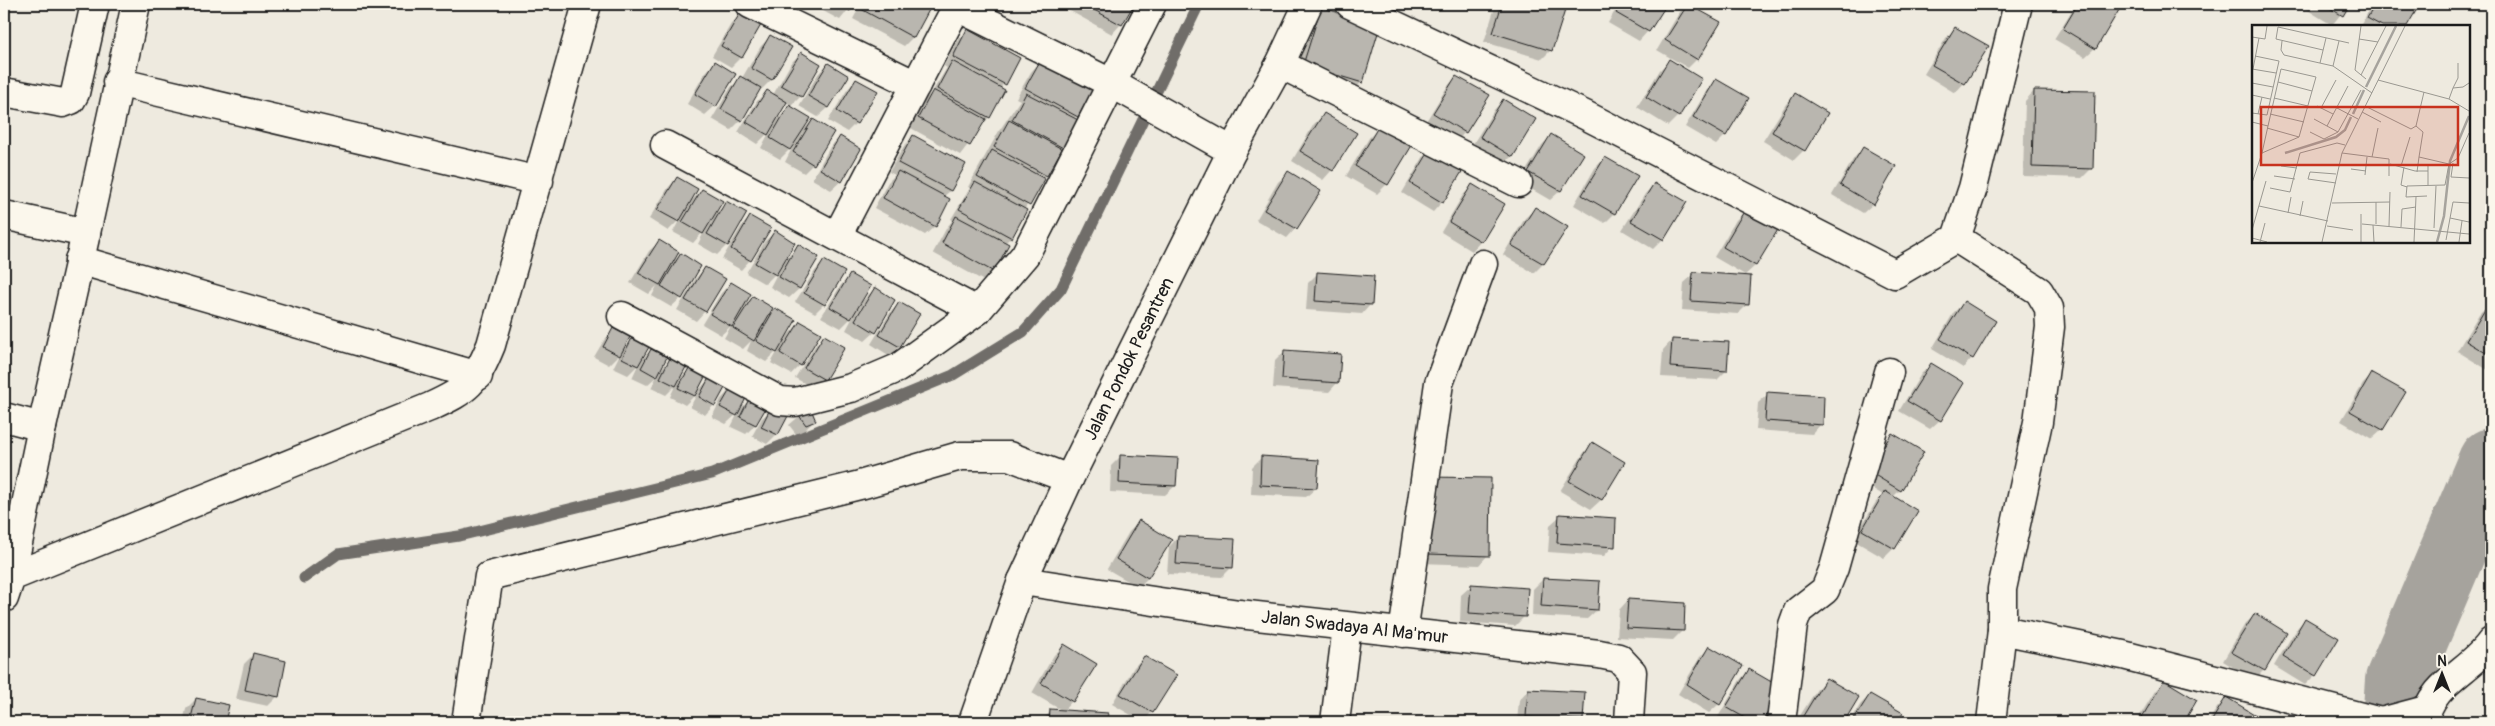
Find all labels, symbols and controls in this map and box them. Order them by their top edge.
inset map [2252,25,2470,242]
street label: Jalan Pondok Pesantren [1079,273,1179,444]
street label: Jalan Swadaya Al Ma'mur [1260,606,1450,649]
north arrow [2418,648,2468,698]
text: N [2437,653,2447,670]

